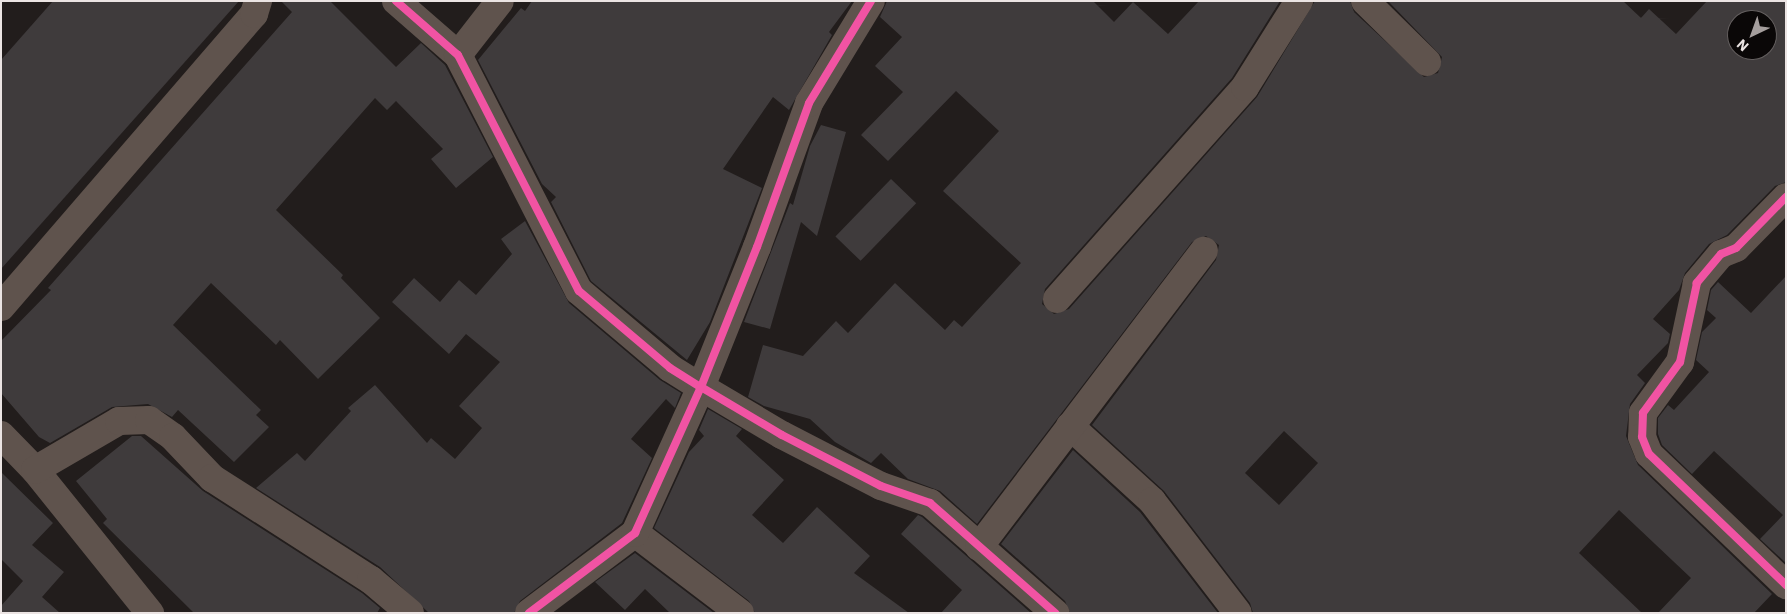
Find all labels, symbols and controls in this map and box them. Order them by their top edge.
north arrow [1727,10,1777,60]
text: N [1733,35,1752,55]

